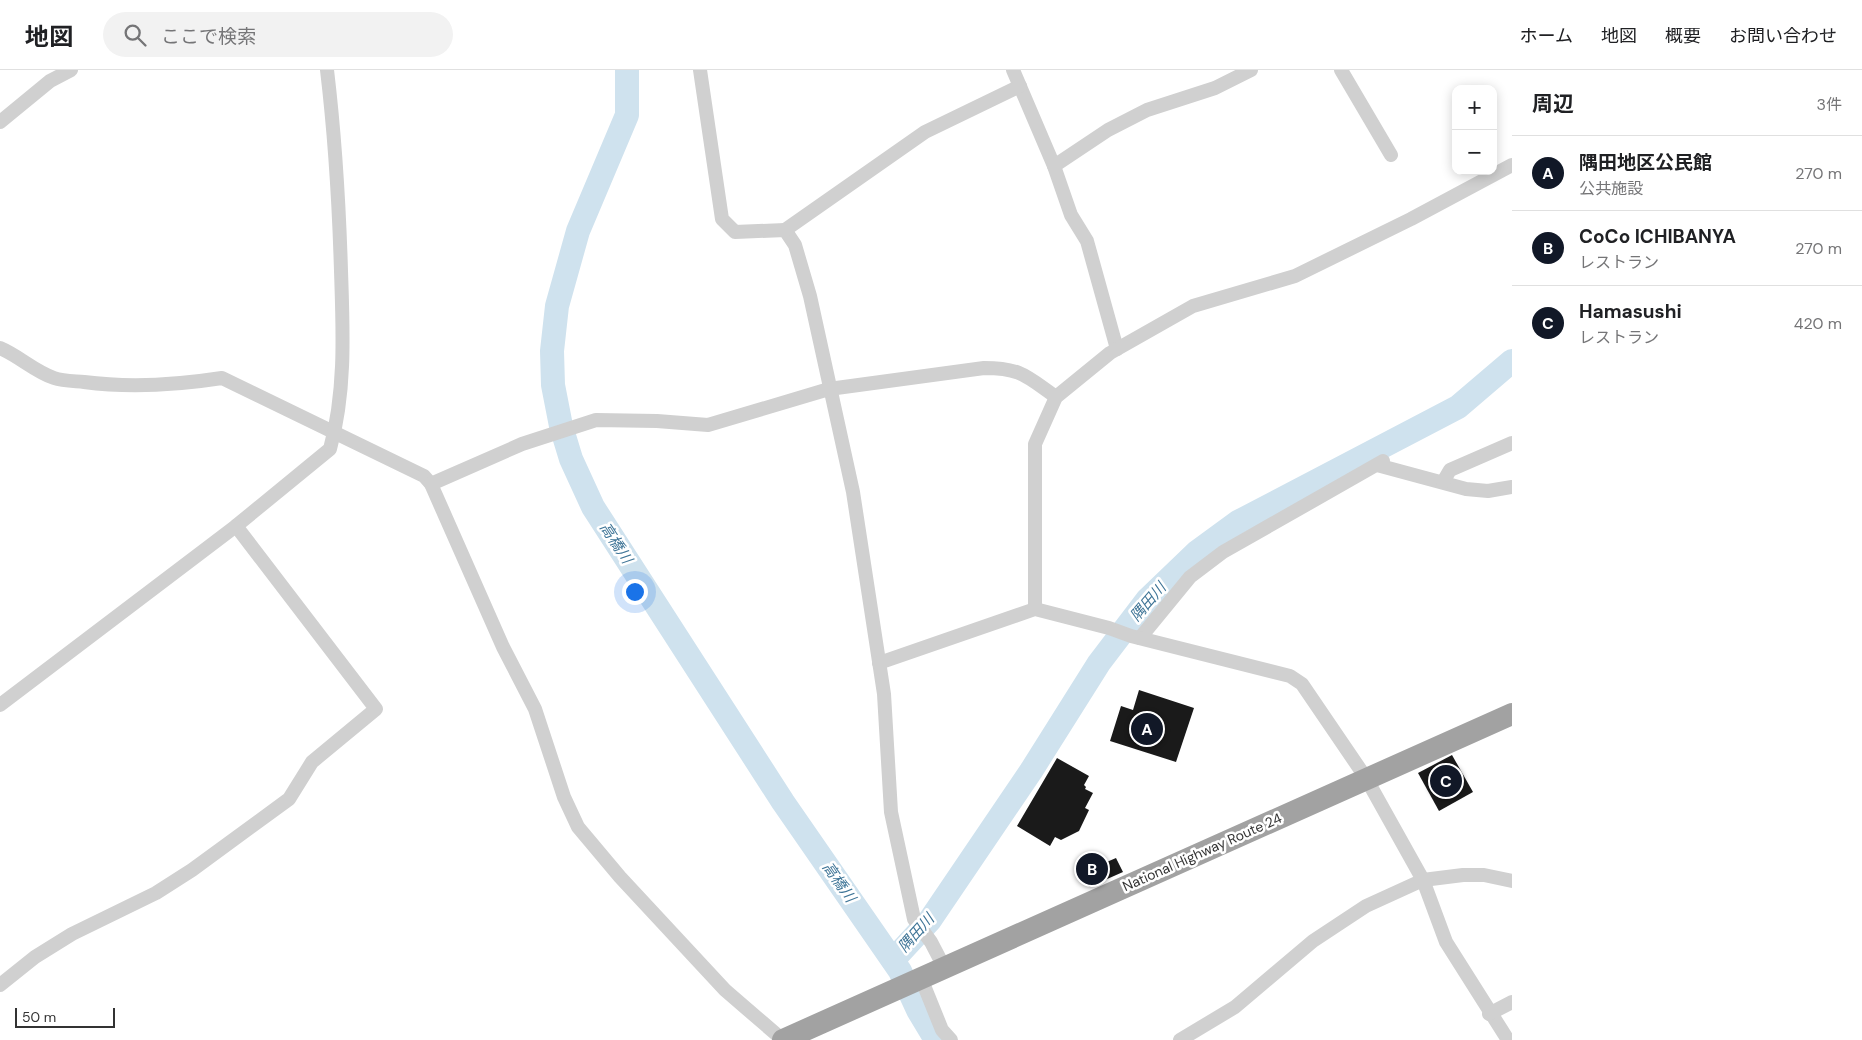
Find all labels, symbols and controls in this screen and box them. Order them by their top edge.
search box [103,12,453,57]
text: 地図 [25,21,73,52]
icon: search [121,21,149,49]
text: ここで検索 [161,24,256,49]
text: ホーム [1520,24,1573,48]
text: 地図 [1601,24,1637,48]
text: 概要 [1665,24,1701,48]
text: お問い合わせ [1729,24,1837,48]
map controls [1452,85,1497,175]
button: + [1452,85,1497,130]
text: 周辺 [1532,90,1574,118]
text: 3件 [1817,94,1842,115]
button: − [1452,130,1497,175]
text: 隅田地区公民館 [1579,150,1712,175]
text: A [1542,163,1554,184]
text: 270 m [1795,163,1842,184]
text: 公共施設 [1579,178,1643,199]
text: CoCo ICHIBANYA [1579,224,1736,249]
text: B [1543,238,1553,259]
text: 270 m [1795,238,1842,259]
text: レストラン [1579,252,1659,273]
text: Hamasushi [1579,299,1682,324]
text: C [1542,313,1554,334]
text: 420 m [1794,313,1842,334]
text: レストラン [1579,327,1659,348]
water label: 高橋川 [595,519,638,569]
water label: 隅田川 [1126,577,1172,626]
your location [622,579,648,605]
pin: A [1131,710,1163,748]
pin: C [1430,762,1462,800]
street label: National Highway Route 24 [1120,809,1285,895]
pin: B [1076,850,1108,888]
water label: 高橋川 [818,858,861,908]
water label: 隅田川 [894,908,940,956]
scale bar [15,1005,115,1028]
text: 50 m [22,1008,56,1026]

